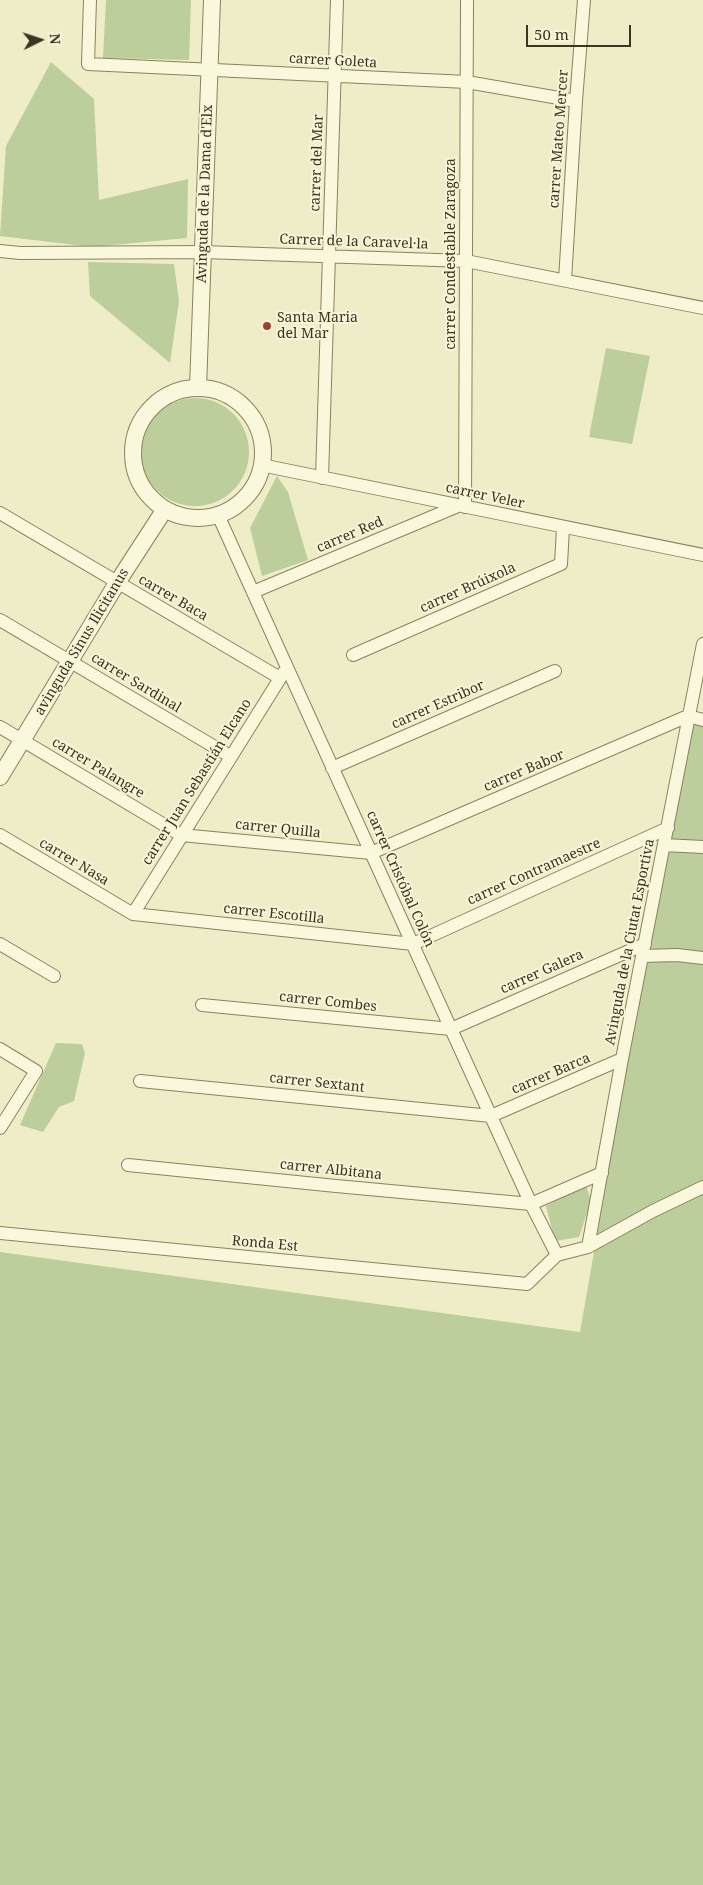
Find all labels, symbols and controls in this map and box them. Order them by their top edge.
north arrow [15,15,65,65]
scale bar [528,15,633,47]
text: 50 m [534,24,569,44]
text: N [46,33,65,45]
street label: carrer Goleta [288,50,378,72]
street label: carrer Mateo Mercer [546,69,572,209]
street label: Avinguda de la Dama d'Elx [193,105,217,283]
street label: carrer del Mar [307,114,327,212]
street label: carrer Condestable Zaragoza [443,158,459,350]
street label: Carrer de la Caravel·la [279,231,429,253]
place label: Santa Maria del Mar [277,310,358,342]
marker: Santa Maria del Mar [261,320,273,332]
street label: carrer Veler [444,479,526,513]
street label: carrer Red [314,513,386,557]
street label: carrer Brúixola [417,559,519,617]
street label: avinguda Sinus Ilicitanus [31,566,133,718]
street label: carrer Baca [135,571,211,625]
street label: carrer Sardinal [88,650,184,716]
street label: carrer Estribor [389,677,487,733]
street label: carrer Juan Sebastián Elcano [139,696,255,868]
street label: carrer Palangre [49,734,147,802]
street label: carrer Babor [481,746,567,796]
street label: carrer Cristóbal Colón [362,808,438,950]
street label: carrer Quilla [234,816,322,842]
street label: carrer Nasa [36,835,112,889]
street label: carrer Contramaestre [465,835,603,909]
street label: Avinguda de la Ciutat Esportiva [602,837,658,1047]
street label: carrer Escotilla [223,900,325,928]
street label: carrer Galera [498,946,586,998]
street label: carrer Combes [278,989,378,1015]
street label: carrer Barca [509,1050,593,1098]
street label: carrer Sextant [269,1070,365,1096]
street label: carrer Albitana [279,1156,383,1184]
street label: Ronda Est [231,1233,299,1255]

